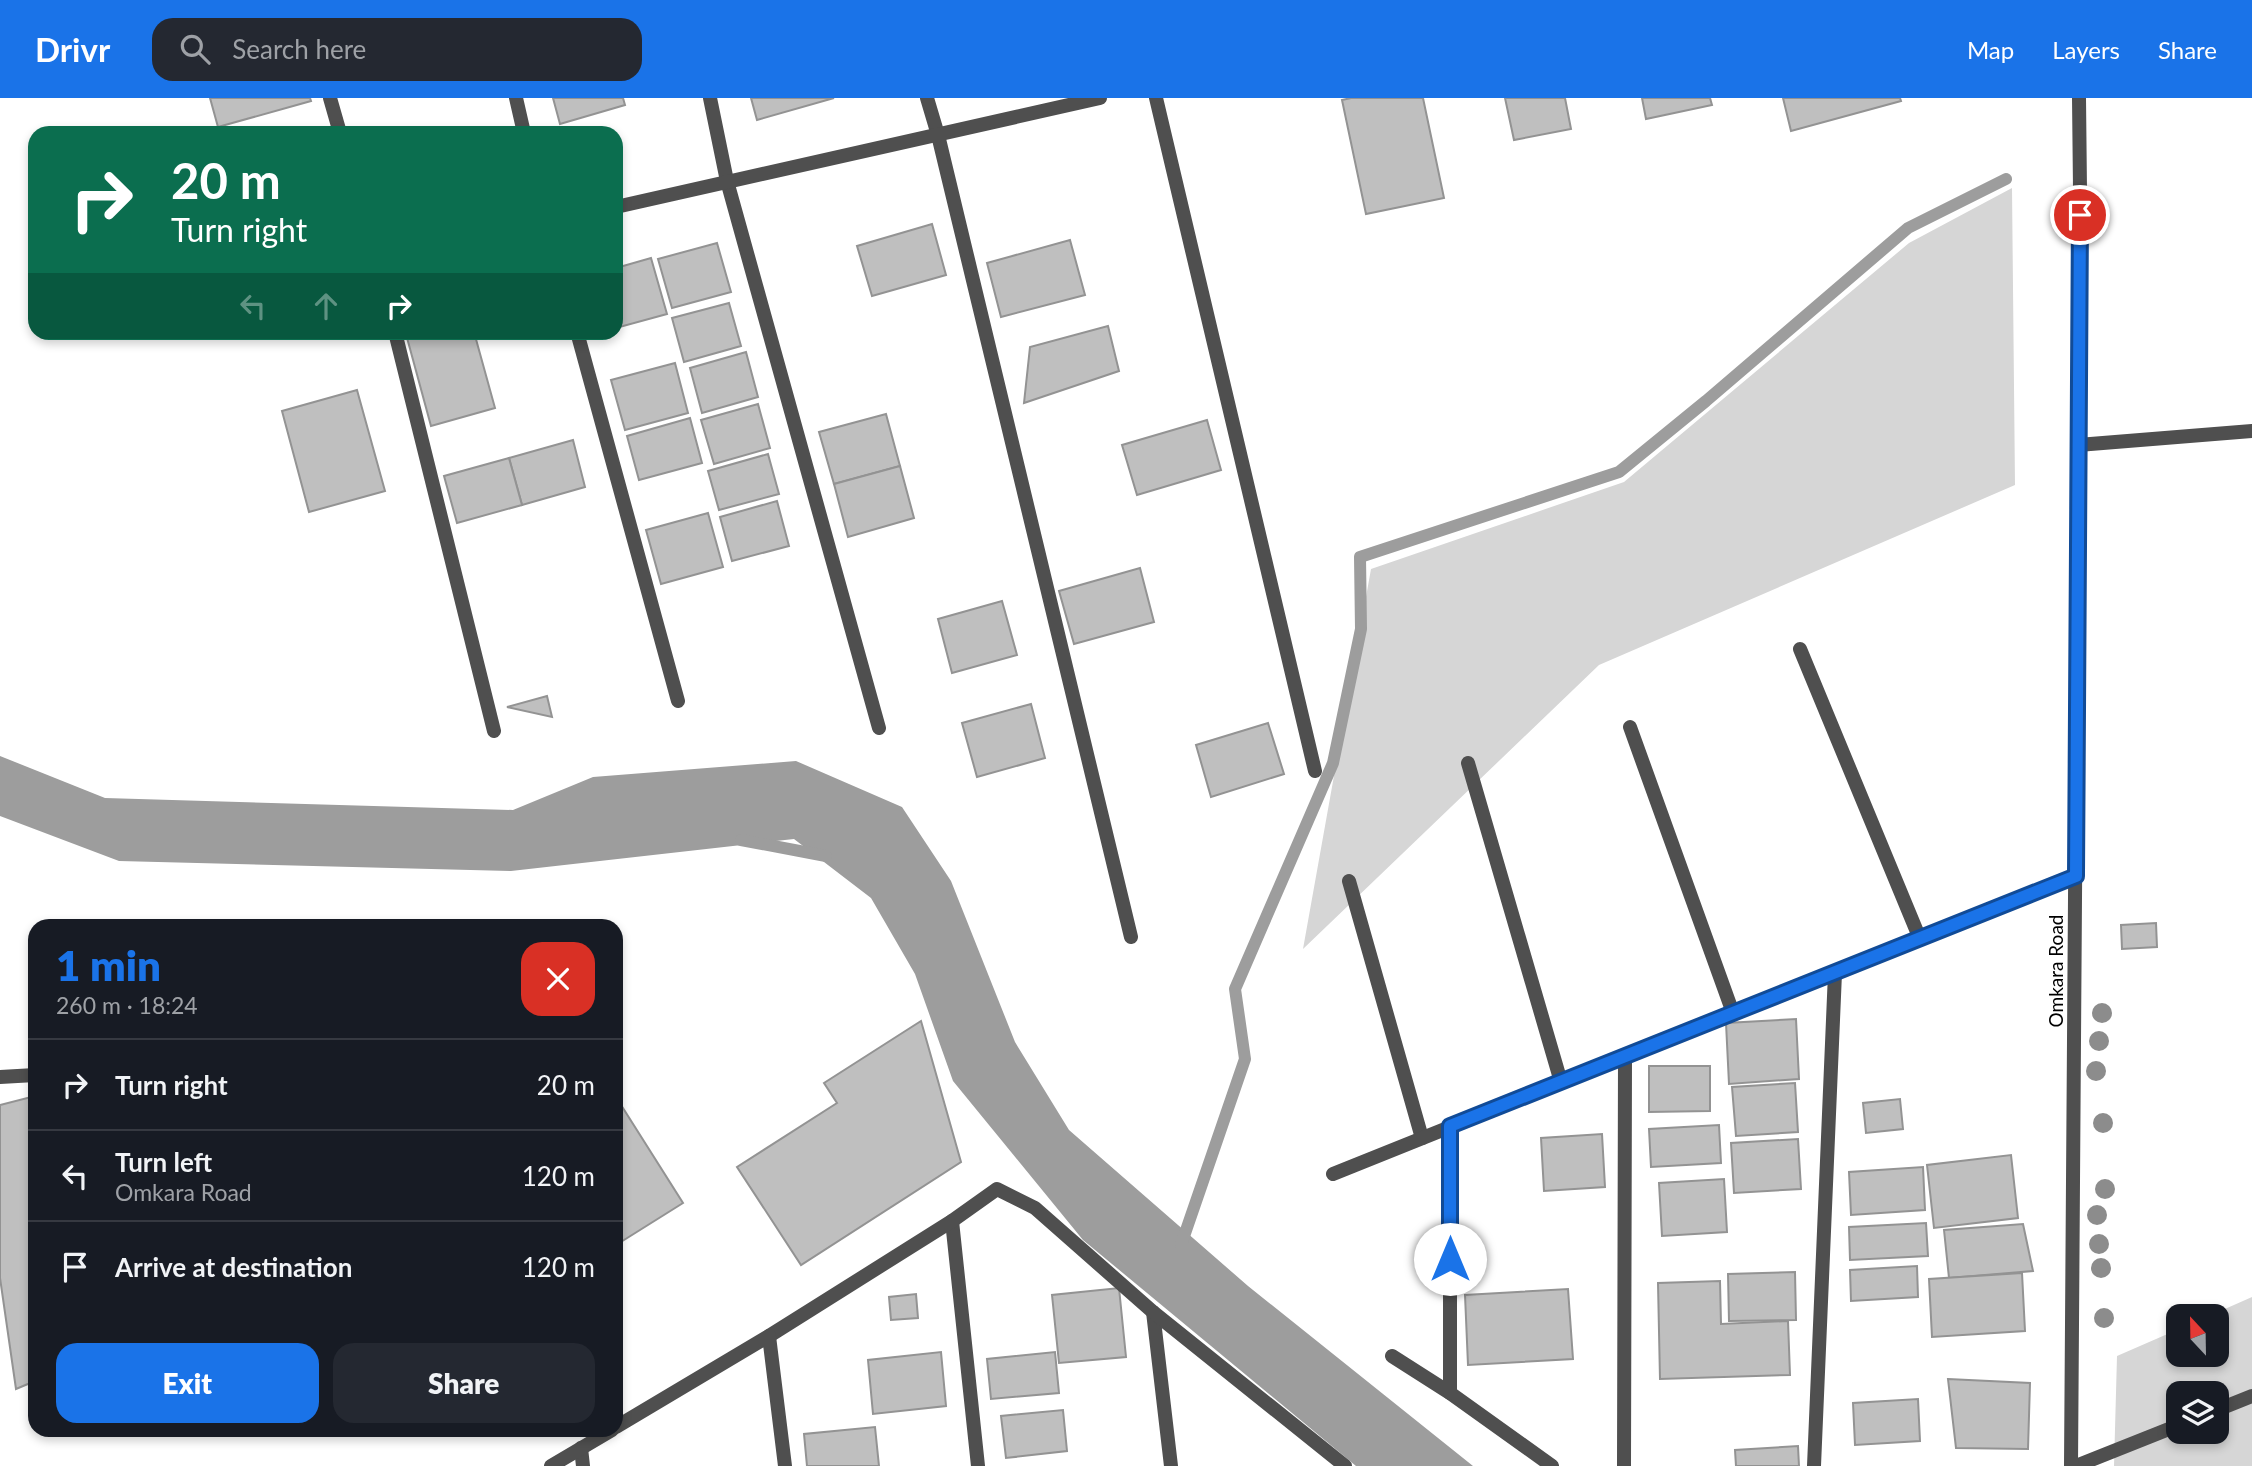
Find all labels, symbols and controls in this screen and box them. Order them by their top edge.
search box [152,18,642,81]
text: Drivr [35,29,110,69]
icon: search [176,30,214,68]
text: Search here [232,33,366,65]
text: Map [1967,35,2014,64]
text: Layers [2052,35,2120,64]
text: Share [2158,35,2217,64]
text: 20 m [171,151,281,209]
icon: right [56,154,147,245]
pin [2050,185,2110,245]
icon: arrive [2061,196,2099,234]
text: Turn right [171,210,307,249]
icon: left [234,287,272,325]
icon: ahead [307,287,345,325]
icon: right [380,287,418,325]
street label: Omkara Road [2044,915,2067,1027]
text: 1 min [56,940,161,990]
button: close [521,942,595,1016]
text: 260 m · 18:24 [56,991,198,1019]
icon: right [56,1066,94,1104]
text: Turn right [115,1069,228,1101]
text: 20 m [537,1069,595,1101]
text: Turn left [115,1146,212,1178]
icon: left [56,1157,94,1195]
text: 120 m [522,1160,595,1192]
text: Omkara Road [115,1178,252,1206]
position arrow [1413,1222,1487,1296]
icon: arrive [56,1248,94,1286]
text: Arrive at destination [115,1251,352,1283]
text: 120 m [522,1251,595,1283]
north arrow [2166,1304,2230,1367]
map controls [2166,1304,2229,1444]
button: Exit [56,1343,319,1423]
button: Share [333,1343,595,1423]
button: layers [2166,1381,2229,1444]

